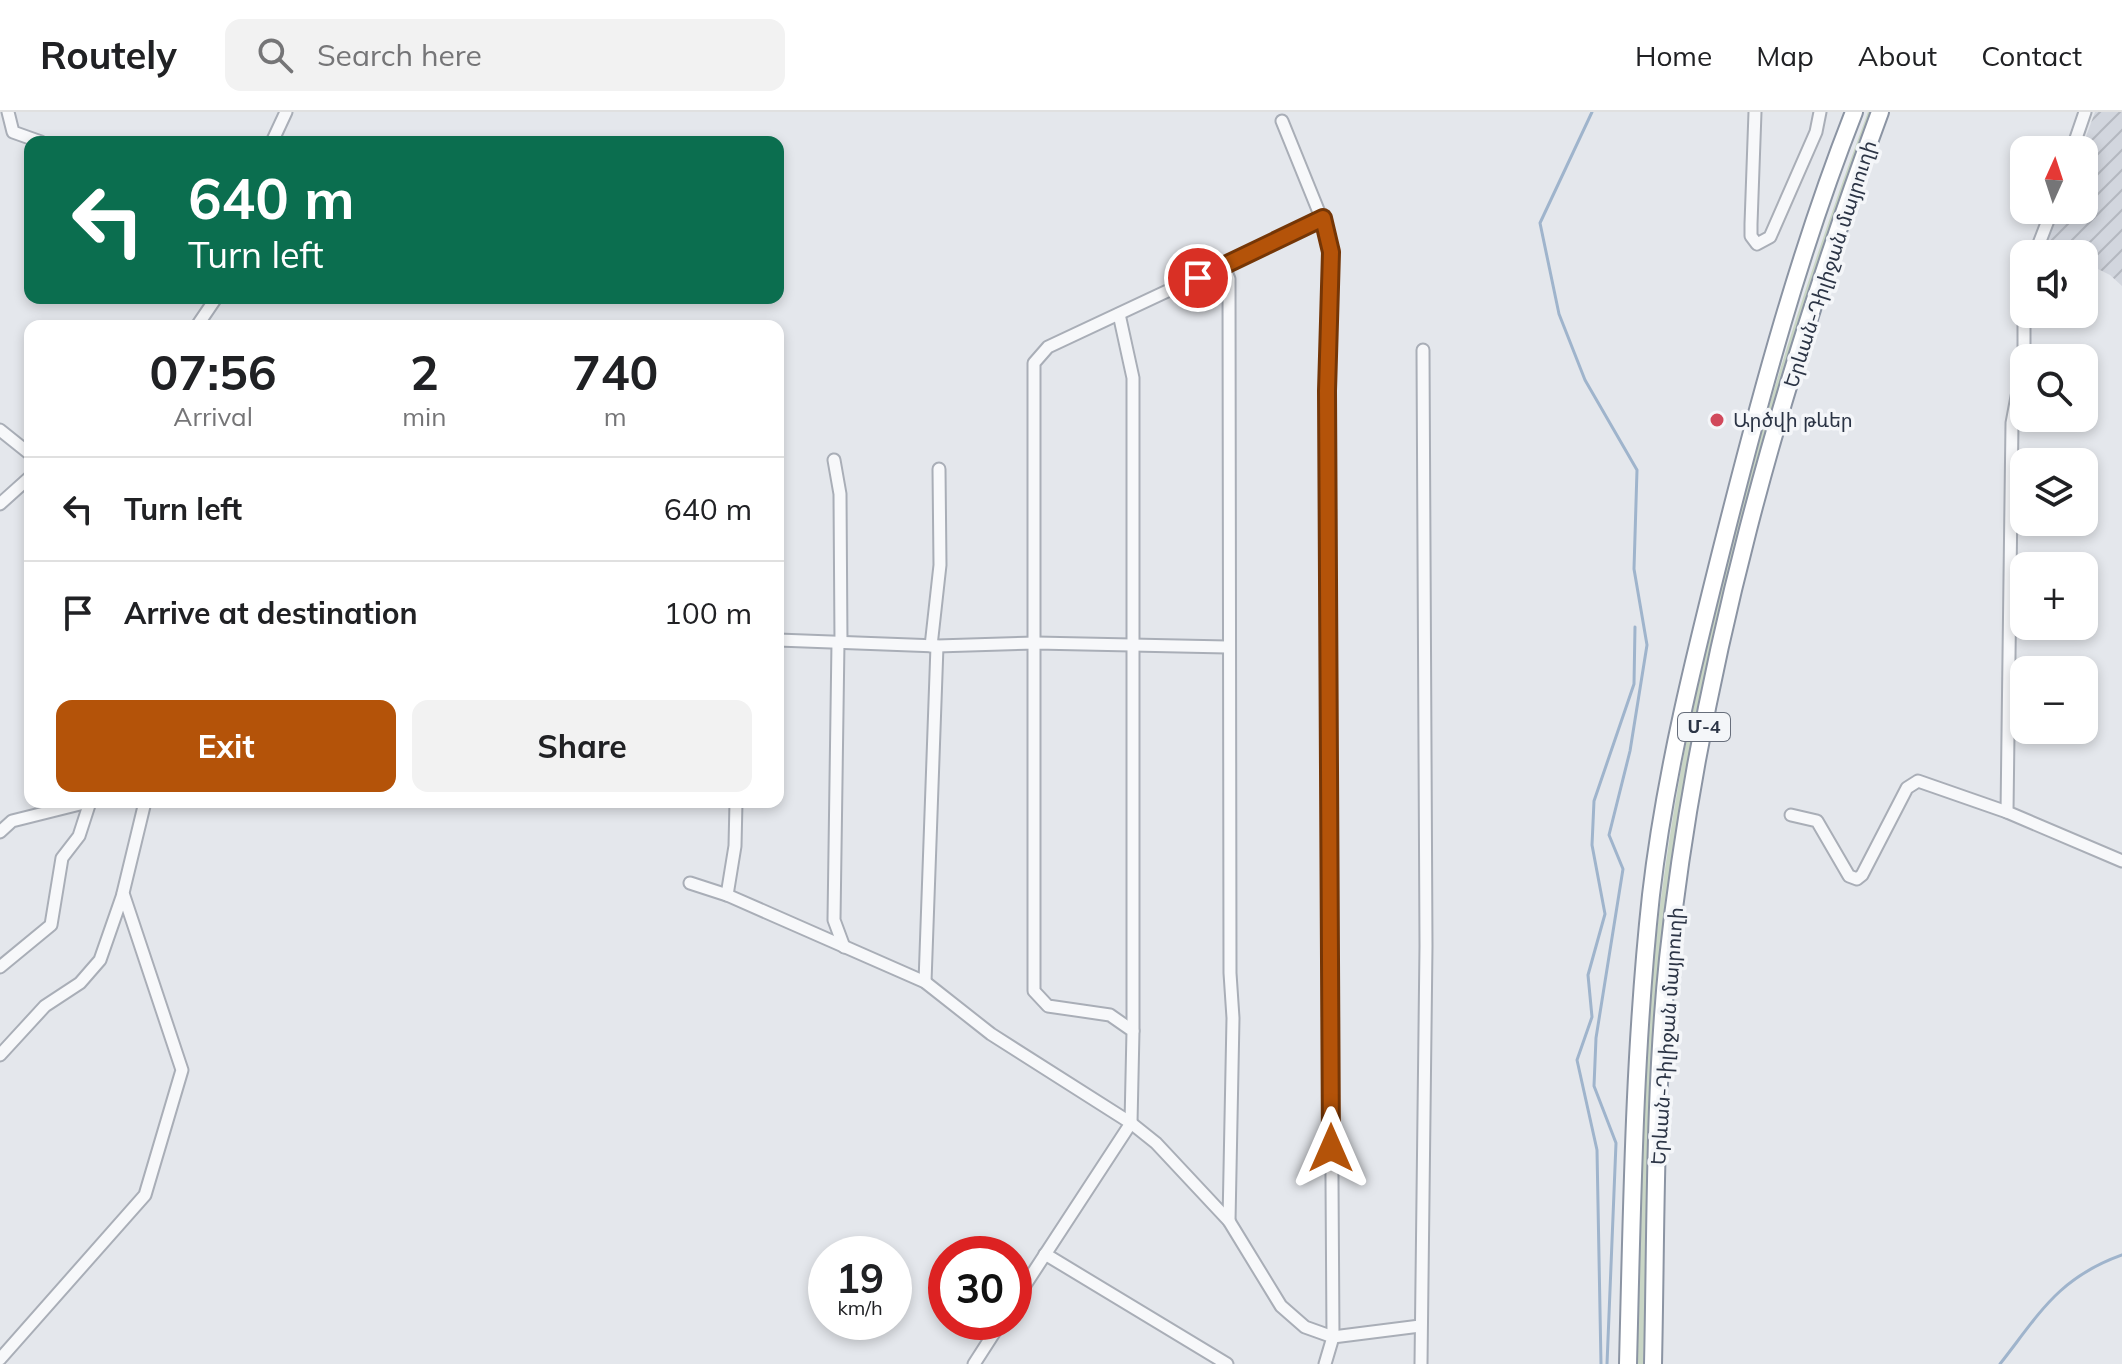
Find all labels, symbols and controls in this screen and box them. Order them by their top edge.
search box [225,19,785,91]
text: Routely [40,31,177,79]
icon: search [253,33,297,77]
text: Search here [317,36,482,74]
text: Home [1635,38,1712,73]
text: Map [1756,38,1814,73]
text: About [1858,38,1937,73]
text: Contact [1981,38,2082,73]
north arrow [2010,136,2098,224]
map controls [2010,136,2098,744]
street label: Երևան-Դիլիջան մայրուղի [1778,137,1881,391]
text: 640 m [188,163,355,233]
icon: left [56,168,160,272]
text: Turn left [188,232,324,277]
button: sound [2010,240,2098,328]
pin [1164,244,1232,312]
icon: arrive [1176,256,1220,300]
text: 07:56 [150,342,277,402]
text: 2 [410,342,439,402]
text: 740 [572,342,658,402]
button: search [2010,344,2098,432]
text: Arrival [173,400,253,433]
text: min [402,400,446,433]
text: m [604,400,627,433]
place label: Արծվի թևեր [1733,407,1853,432]
marker: Արծվի թևեր [1708,411,1726,429]
button: layers [2010,448,2098,536]
icon: left [56,487,100,531]
text: Turn left [124,490,242,528]
text: 640 m [664,490,752,528]
button: + [2010,552,2098,640]
icon: arrive [56,591,100,635]
text: Arrive at destination [124,594,418,632]
text: 100 m [664,594,752,632]
button: − [2010,656,2098,744]
button: Exit [56,700,396,792]
button: Share [412,700,752,792]
road number: Մ-4 [1678,713,1730,741]
street label: Երևան-Դիլիջան մայրուղի [1645,906,1688,1166]
position arrow [1289,1106,1373,1190]
speed limit sign: 30 [928,1236,1032,1340]
text: 19 [836,1253,884,1303]
text: km/h [837,1295,883,1320]

